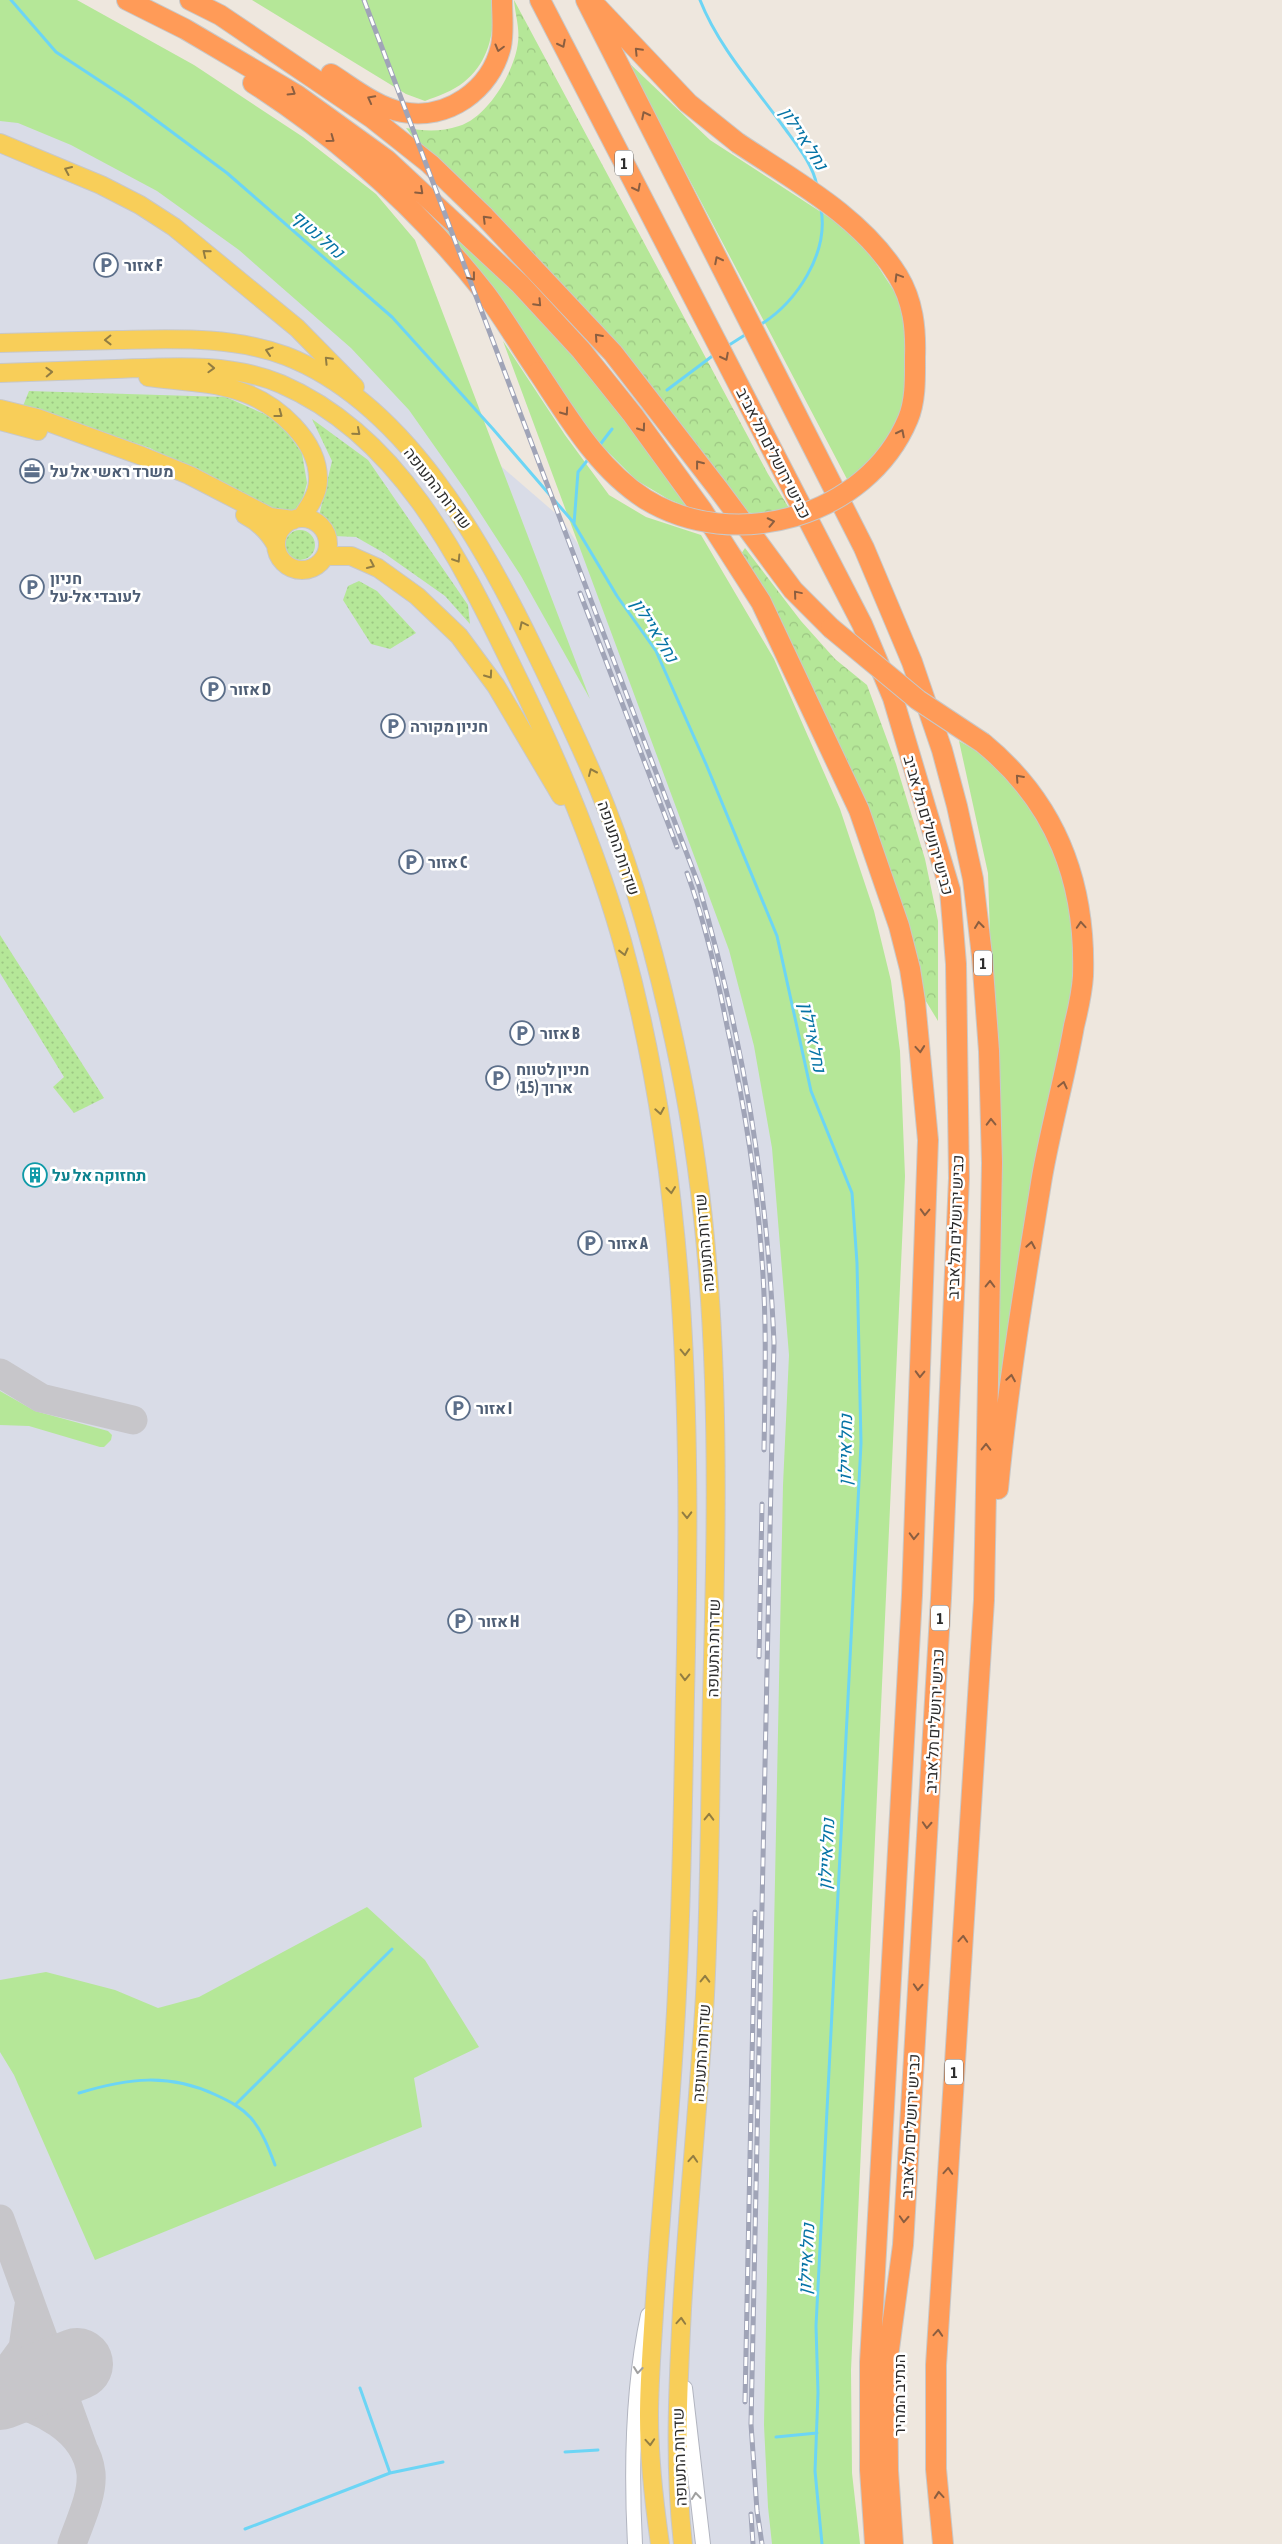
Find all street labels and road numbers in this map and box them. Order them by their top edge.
road number: 1 [615,150,633,176]
street label: כביש ירושלים תל אביב [733,384,815,522]
street label: שדרות התעופה [401,444,475,532]
street label: כביש ירושלים תל אביב [900,753,958,897]
street label: שדרות התעופה [594,798,644,898]
road number: 1 [974,950,992,976]
street label: כביש ירושלים תל אביב [943,1154,967,1300]
street label: שדרות התעופה [691,1193,717,1293]
street label: שדרות התעופה [703,1599,723,1697]
road number: 1 [931,1606,949,1630]
street label: כביש ירושלים תל אביב [921,1648,947,1794]
street label: שדרות התעופה [689,2003,713,2103]
street label: כביש ירושלים תל אביב [897,2053,923,2199]
road number: 1 [945,2060,963,2084]
street label: הנתיב המהיר [890,2354,908,2436]
street label: שדרות התעופה [668,2407,690,2507]

